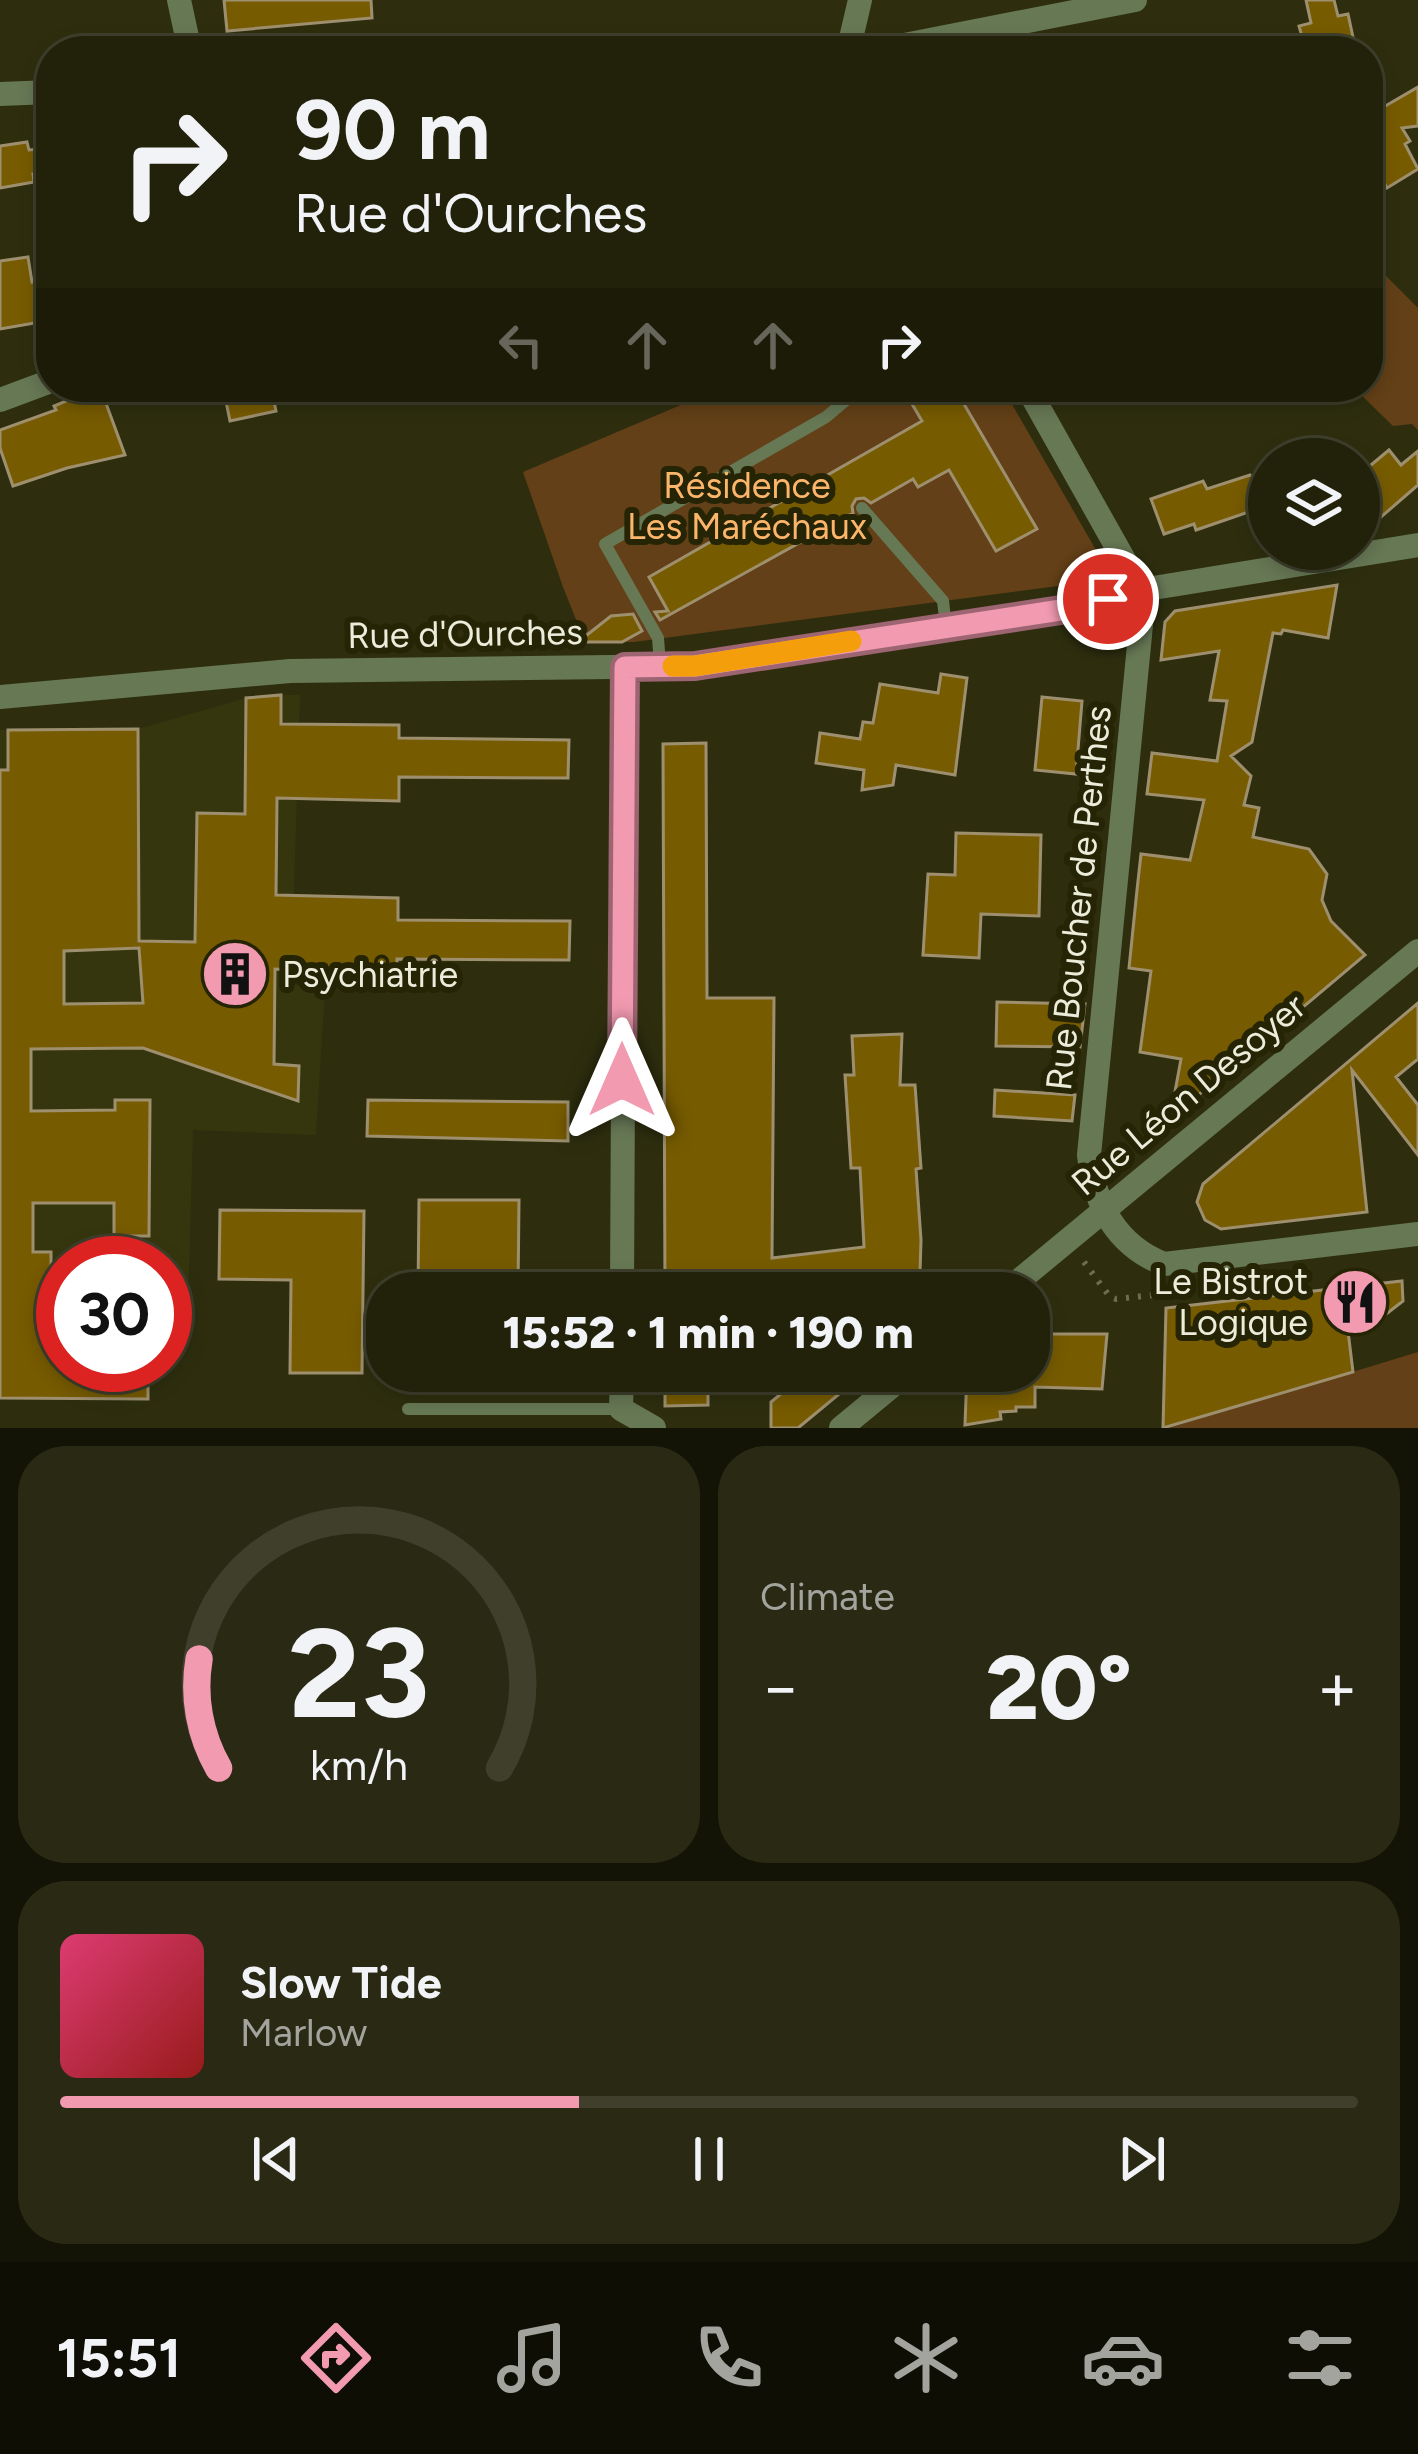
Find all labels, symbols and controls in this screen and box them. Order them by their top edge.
text: 90 m [294,79,490,180]
icon: right [96,84,252,240]
text: Rue d'Ourches [294,181,647,246]
icon: left [488,312,554,378]
icon: ahead [614,312,680,378]
icon: ahead [740,312,806,378]
icon: right [866,312,932,378]
map controls [1248,438,1380,570]
button: layers [1248,438,1380,570]
park label: Résidence Les Maréchaux [627,464,867,548]
pin [1057,548,1159,650]
icon: arrive [1075,566,1141,632]
street label: Rue d'Ourches [347,610,583,657]
street label: Rue Boucher de Perthes [1037,704,1120,1092]
building icon: Psychiatrie [200,939,270,1009]
place label: Psychiatrie [282,953,458,996]
street label: Rue Léon Desoyer [1063,984,1314,1205]
position arrow [559,1017,685,1143]
speed limit sign: 30 [36,1236,192,1392]
place label: Le Bistrot Logique [1153,1260,1308,1344]
restaurant icon: Le Bistrot Logique [1320,1267,1390,1337]
text: 15:52 · 1 min · 190 m [502,1305,914,1359]
text: Climate [760,1573,895,1620]
text: 23 [288,1598,430,1748]
text: 20° [986,1633,1132,1742]
text: − [760,1647,801,1727]
text: + [1317,1647,1358,1727]
text: km/h [310,1738,408,1790]
text: Slow Tide [240,1955,442,2009]
text: Marlow [240,2009,367,2056]
icon: previous [243,2126,309,2192]
icon: pause [676,2126,742,2192]
icon: next [1109,2126,1175,2192]
icon: directions [294,2316,378,2400]
icon: music [490,2316,574,2400]
icon: phone [687,2316,771,2400]
icon: climate [884,2316,968,2400]
icon: car [1081,2316,1165,2400]
icon: filters [1278,2316,1362,2400]
text: 15:51 [56,2326,181,2391]

